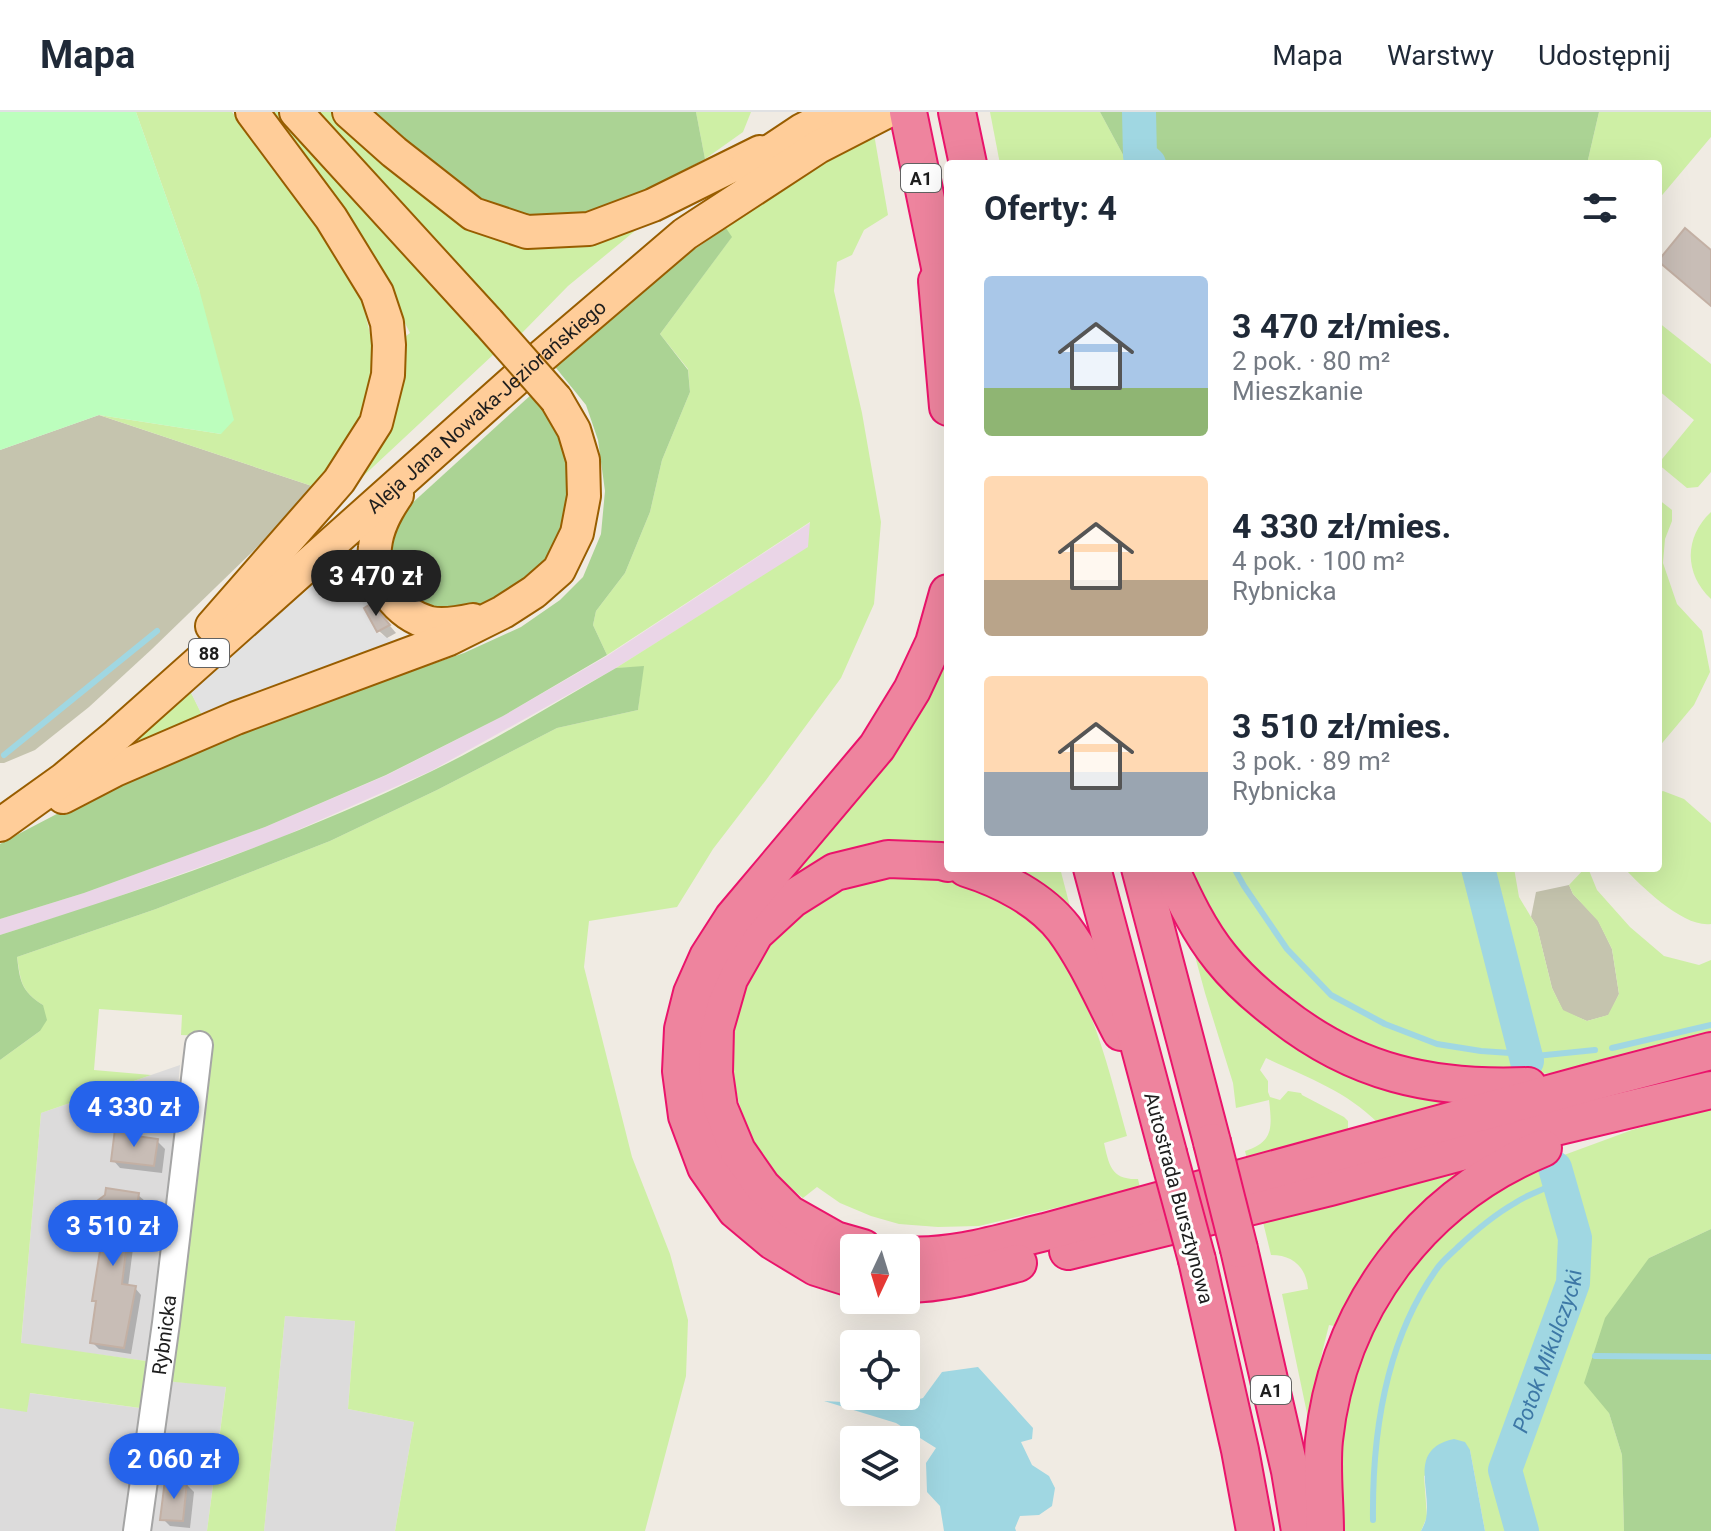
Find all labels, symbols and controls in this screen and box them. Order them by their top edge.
text: Mapa [40,33,135,77]
text: Mapa [1272,39,1343,72]
text: Warstwy [1387,39,1494,72]
text: Udostępnij [1538,39,1671,72]
road number: A1 [901,164,941,192]
icon: filters [1578,186,1622,230]
text: Oferty: 4 [984,188,1117,228]
street label: Aleja Jana Nowaka-Jeziorańskiego [362,295,611,518]
text: 3 470 zł/mies. [1232,306,1451,346]
icon: home [1048,308,1144,404]
text: 2 pok. · 80 m² [1232,346,1390,376]
text: Mieszkanie [1232,376,1363,406]
text: 4 330 zł/mies. [1232,506,1451,546]
icon: home [1048,508,1144,604]
text: 4 pok. · 100 m² [1232,546,1405,576]
pin: 3 470 zł [293,550,459,618]
text: 3 470 zł [329,561,423,591]
text: Rybnicka [1232,576,1337,606]
road number: 88 [189,639,229,667]
text: 3 510 zł/mies. [1232,706,1451,746]
icon: home [1048,708,1144,804]
text: 3 pok. · 89 m² [1232,746,1390,776]
text: Rybnicka [1232,776,1337,806]
pin: 4 330 zł [51,1081,217,1149]
street label: Autostrada Bursztynowa [1139,1090,1219,1306]
text: 4 330 zł [87,1092,181,1122]
pin: 3 510 zł [30,1200,196,1268]
text: 3 510 zł [66,1211,160,1241]
north arrow [840,1234,920,1314]
map controls [840,1234,920,1506]
water label: Potok Mikulczycki [1507,1268,1586,1436]
street label: Rybnicka [147,1294,181,1376]
button: locate [840,1330,920,1410]
road number: A1 [1251,1376,1291,1404]
button: layers [840,1426,920,1506]
pin: 2 060 zł [91,1433,257,1501]
text: 2 060 zł [127,1444,221,1474]

